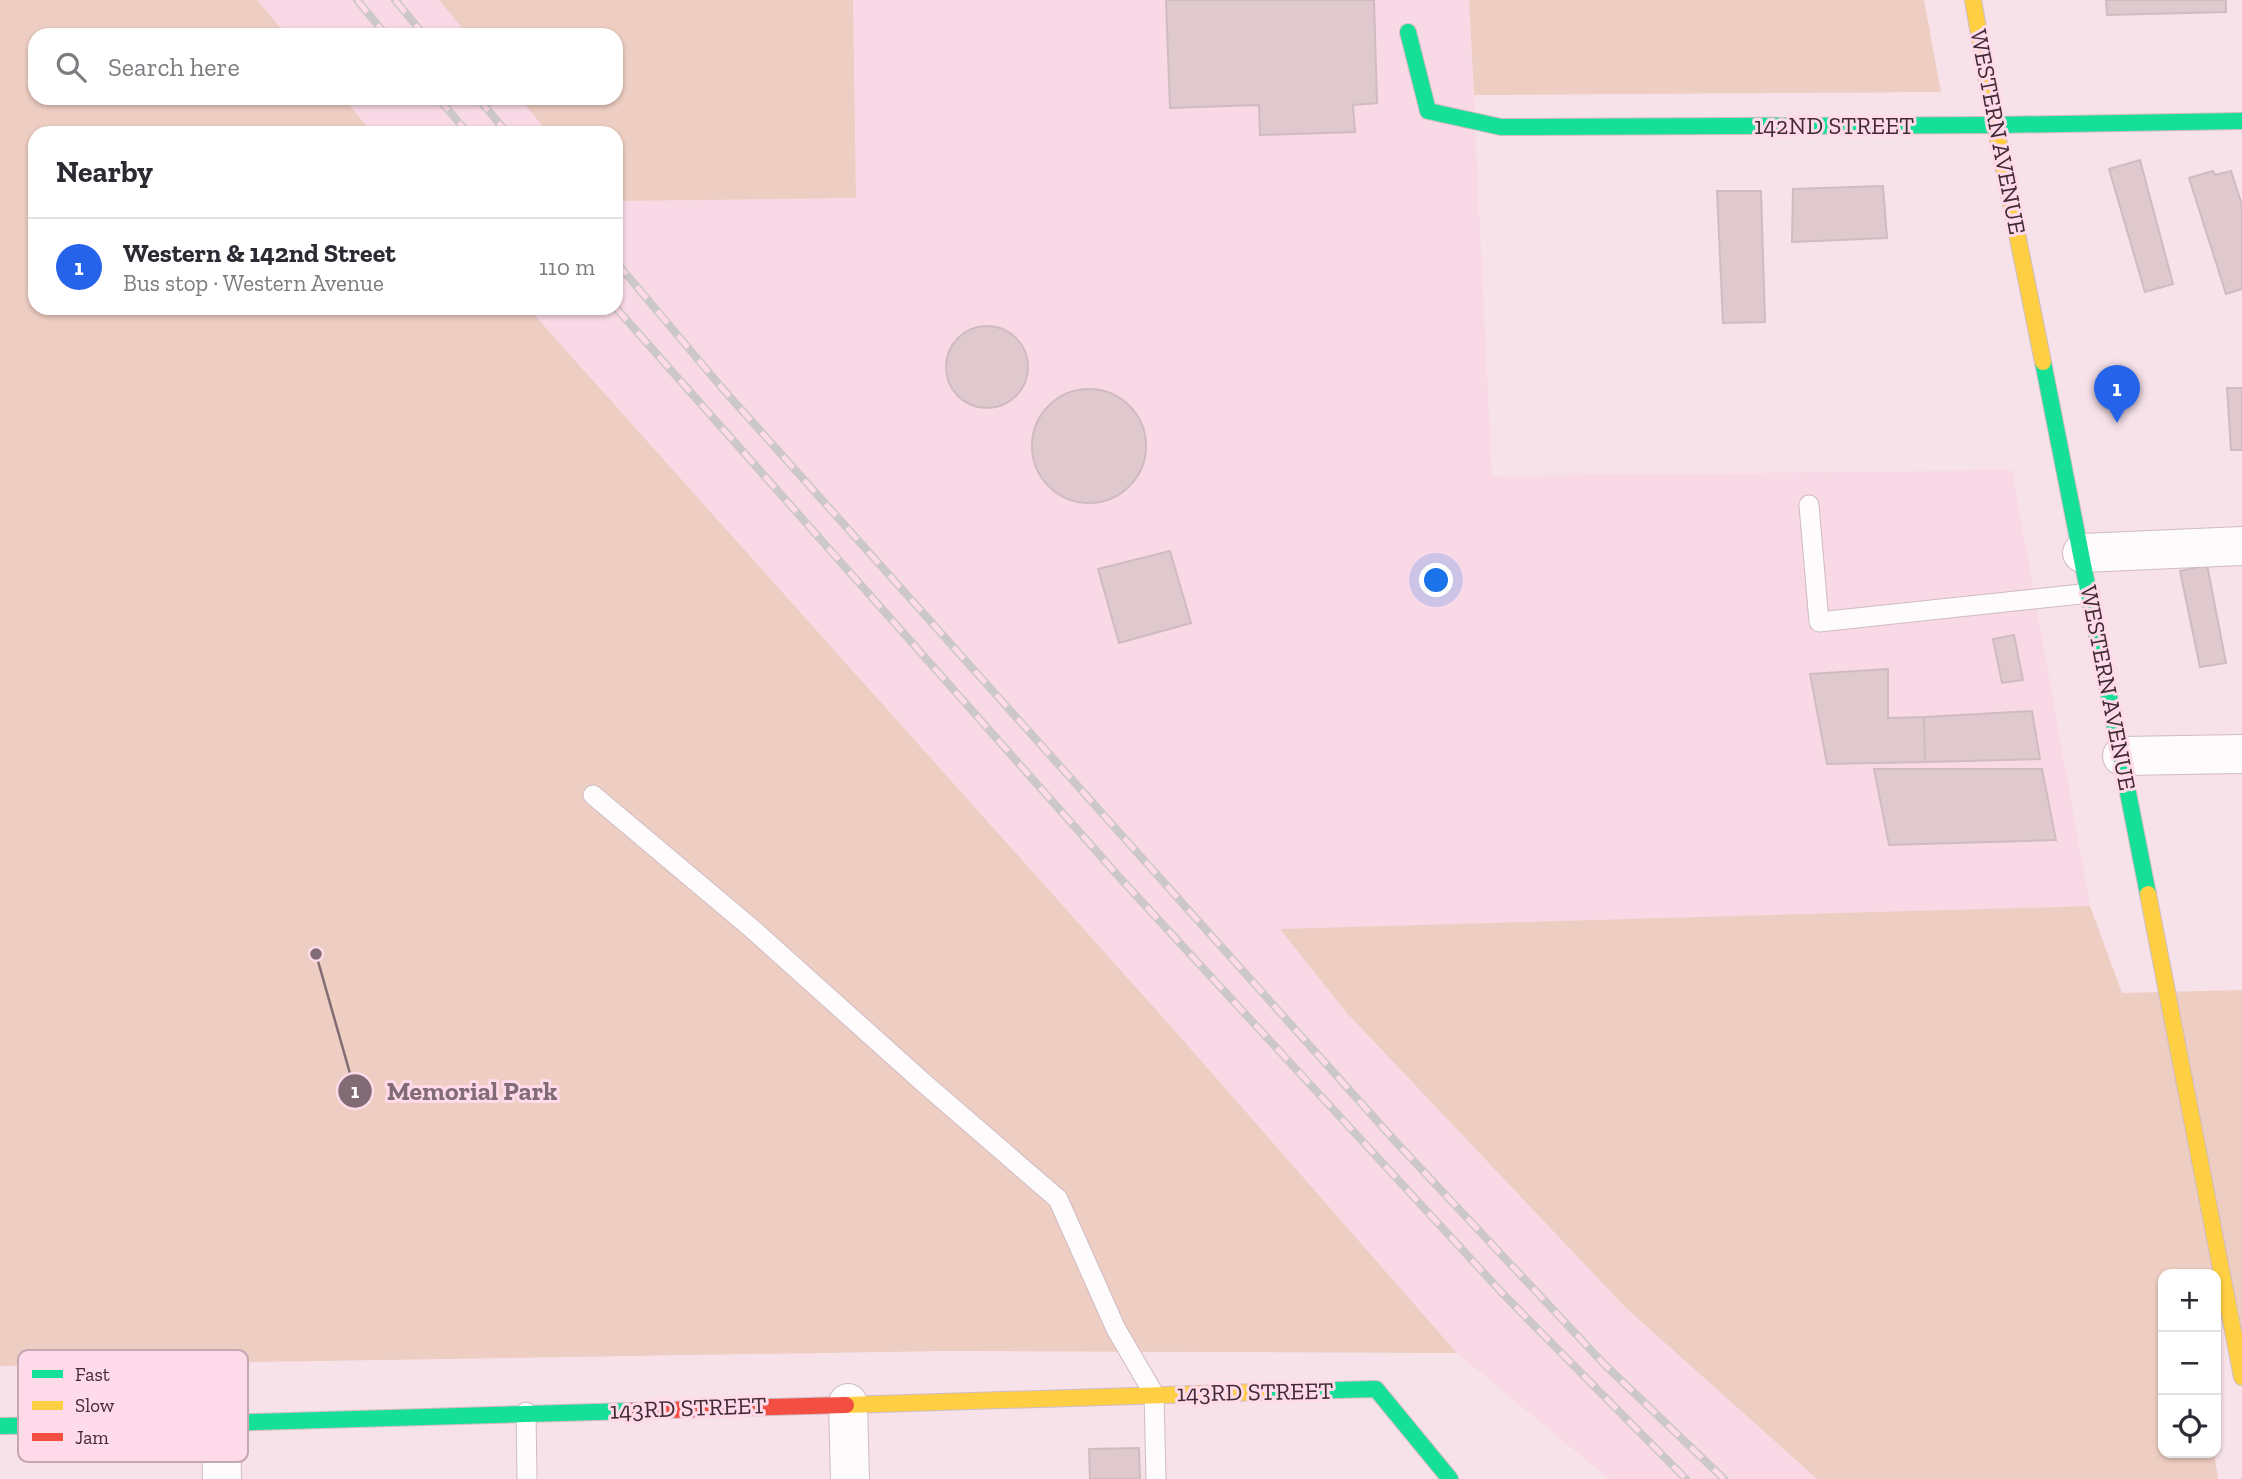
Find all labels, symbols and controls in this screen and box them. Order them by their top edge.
street label: WESTERN AVENUE [1964,27,2033,237]
search box [28,28,623,105]
icon: search [52,48,90,86]
text: Search here [108,51,240,83]
street label: 142ND STREET [1754,111,1914,140]
text: Nearby [56,154,153,190]
text: Western & 142nd Street [123,237,396,269]
text: 1 [74,253,84,281]
text: 110 m [539,253,595,281]
text: Bus stop · Western Avenue [123,269,384,297]
pin: 1 [2094,365,2140,423]
your location [1419,563,1453,597]
street label: WESTERN AVENUE [2074,583,2143,793]
callout: Memorial Park [337,1067,571,1114]
text: Memorial Park [387,1075,558,1107]
text: 1 [351,1078,360,1103]
map controls [2158,1269,2221,1458]
button: + [2158,1269,2221,1332]
button: − [2158,1332,2221,1395]
legend [18,1350,248,1462]
text: Fast [75,1363,110,1386]
street label: 143RD STREET [1176,1376,1334,1407]
street label: 143RD STREET [609,1390,767,1425]
text: Slow [75,1394,115,1417]
button: locate [2158,1395,2221,1458]
text: Jam [75,1426,109,1449]

